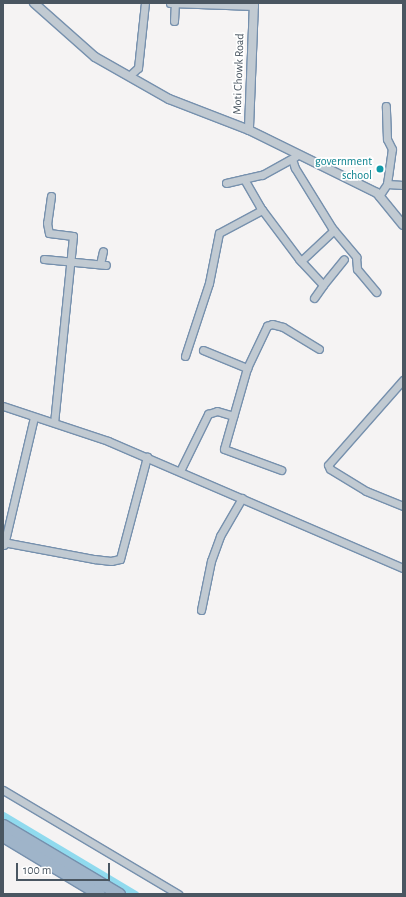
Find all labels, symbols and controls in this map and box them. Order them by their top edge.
street label: Moti Chowk Road [230,33,248,115]
place label: government school [315,155,372,183]
marker: government school [375,164,385,174]
scale bar [18,855,112,881]
text: 100 m [23,864,51,876]

